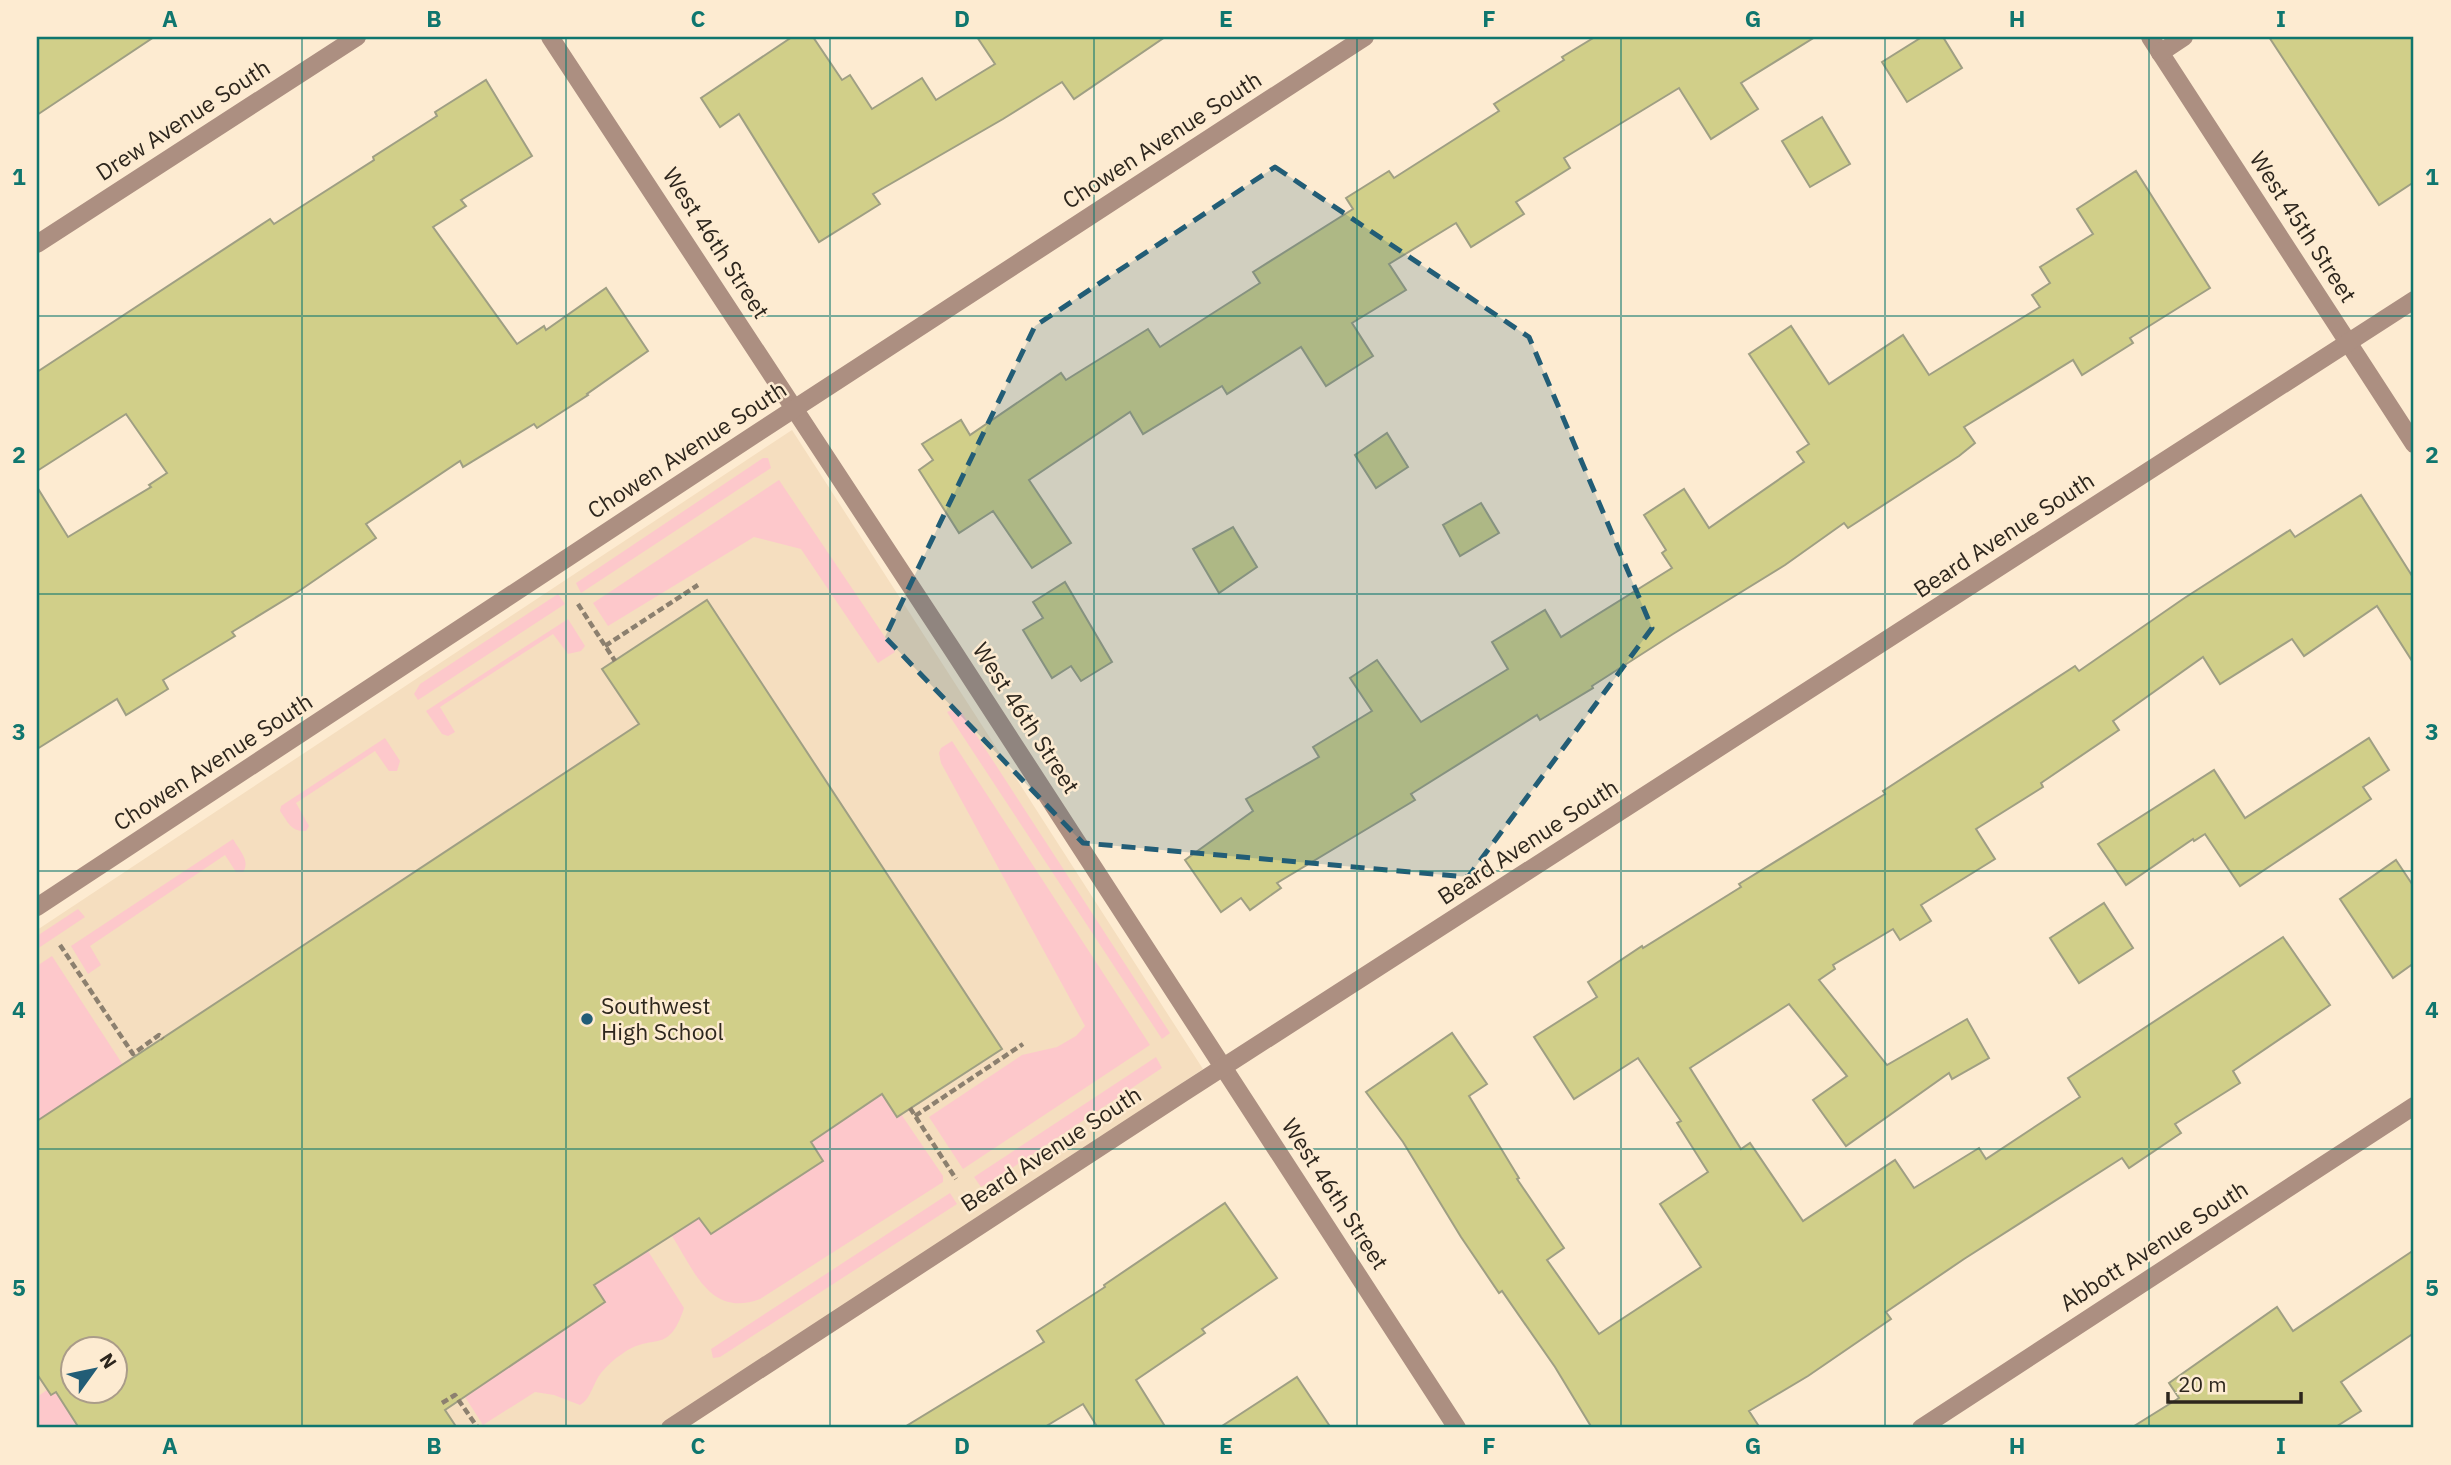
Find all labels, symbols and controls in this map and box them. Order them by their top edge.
text: A [162,3,178,33]
text: B [426,3,442,33]
text: C [691,3,706,33]
text: D [954,3,970,33]
text: E [1219,3,1233,33]
text: F [1482,3,1496,33]
text: G [1745,3,1761,33]
text: H [2009,3,2025,33]
text: I [2276,3,2286,33]
street label: Drew Avenue South [90,52,275,187]
street label: Chowen Avenue South [1056,64,1267,215]
street label: West 45th Street [2244,145,2364,308]
text: 1 [12,161,26,191]
street label: West 46th Street [657,161,777,324]
text: 1 [2425,161,2439,191]
street label: Chowen Avenue South [581,374,792,525]
text: 2 [12,439,26,469]
text: 2 [2425,439,2439,469]
street label: Beard Avenue South [1907,464,2100,604]
street label: West 46th Street [967,636,1087,799]
street label: Chowen Avenue South [107,686,318,837]
text: 3 [12,716,26,746]
text: 3 [2425,716,2439,746]
street label: Beard Avenue South [1431,771,1624,911]
place label: Southwest High School [601,990,724,1046]
text: 4 [12,994,26,1024]
text: 4 [2425,994,2439,1024]
marker: Southwest High School [579,1011,595,1027]
street label: Beard Avenue South [954,1078,1147,1218]
street label: West 46th Street [1276,1112,1396,1275]
street label: Abbott Avenue South [2054,1173,2253,1317]
text: 5 [12,1272,26,1302]
text: 5 [2425,1272,2439,1302]
north arrow [60,1336,130,1406]
text: N [94,1348,122,1373]
scale bar [2168,1360,2300,1404]
text: 20 m [2178,1370,2227,1398]
text: A [162,1430,178,1460]
text: B [426,1430,442,1460]
text: C [691,1430,706,1460]
text: D [954,1430,970,1460]
text: E [1219,1430,1233,1460]
text: F [1482,1430,1496,1460]
text: G [1745,1430,1761,1460]
text: H [2009,1430,2025,1460]
text: I [2276,1430,2286,1460]

